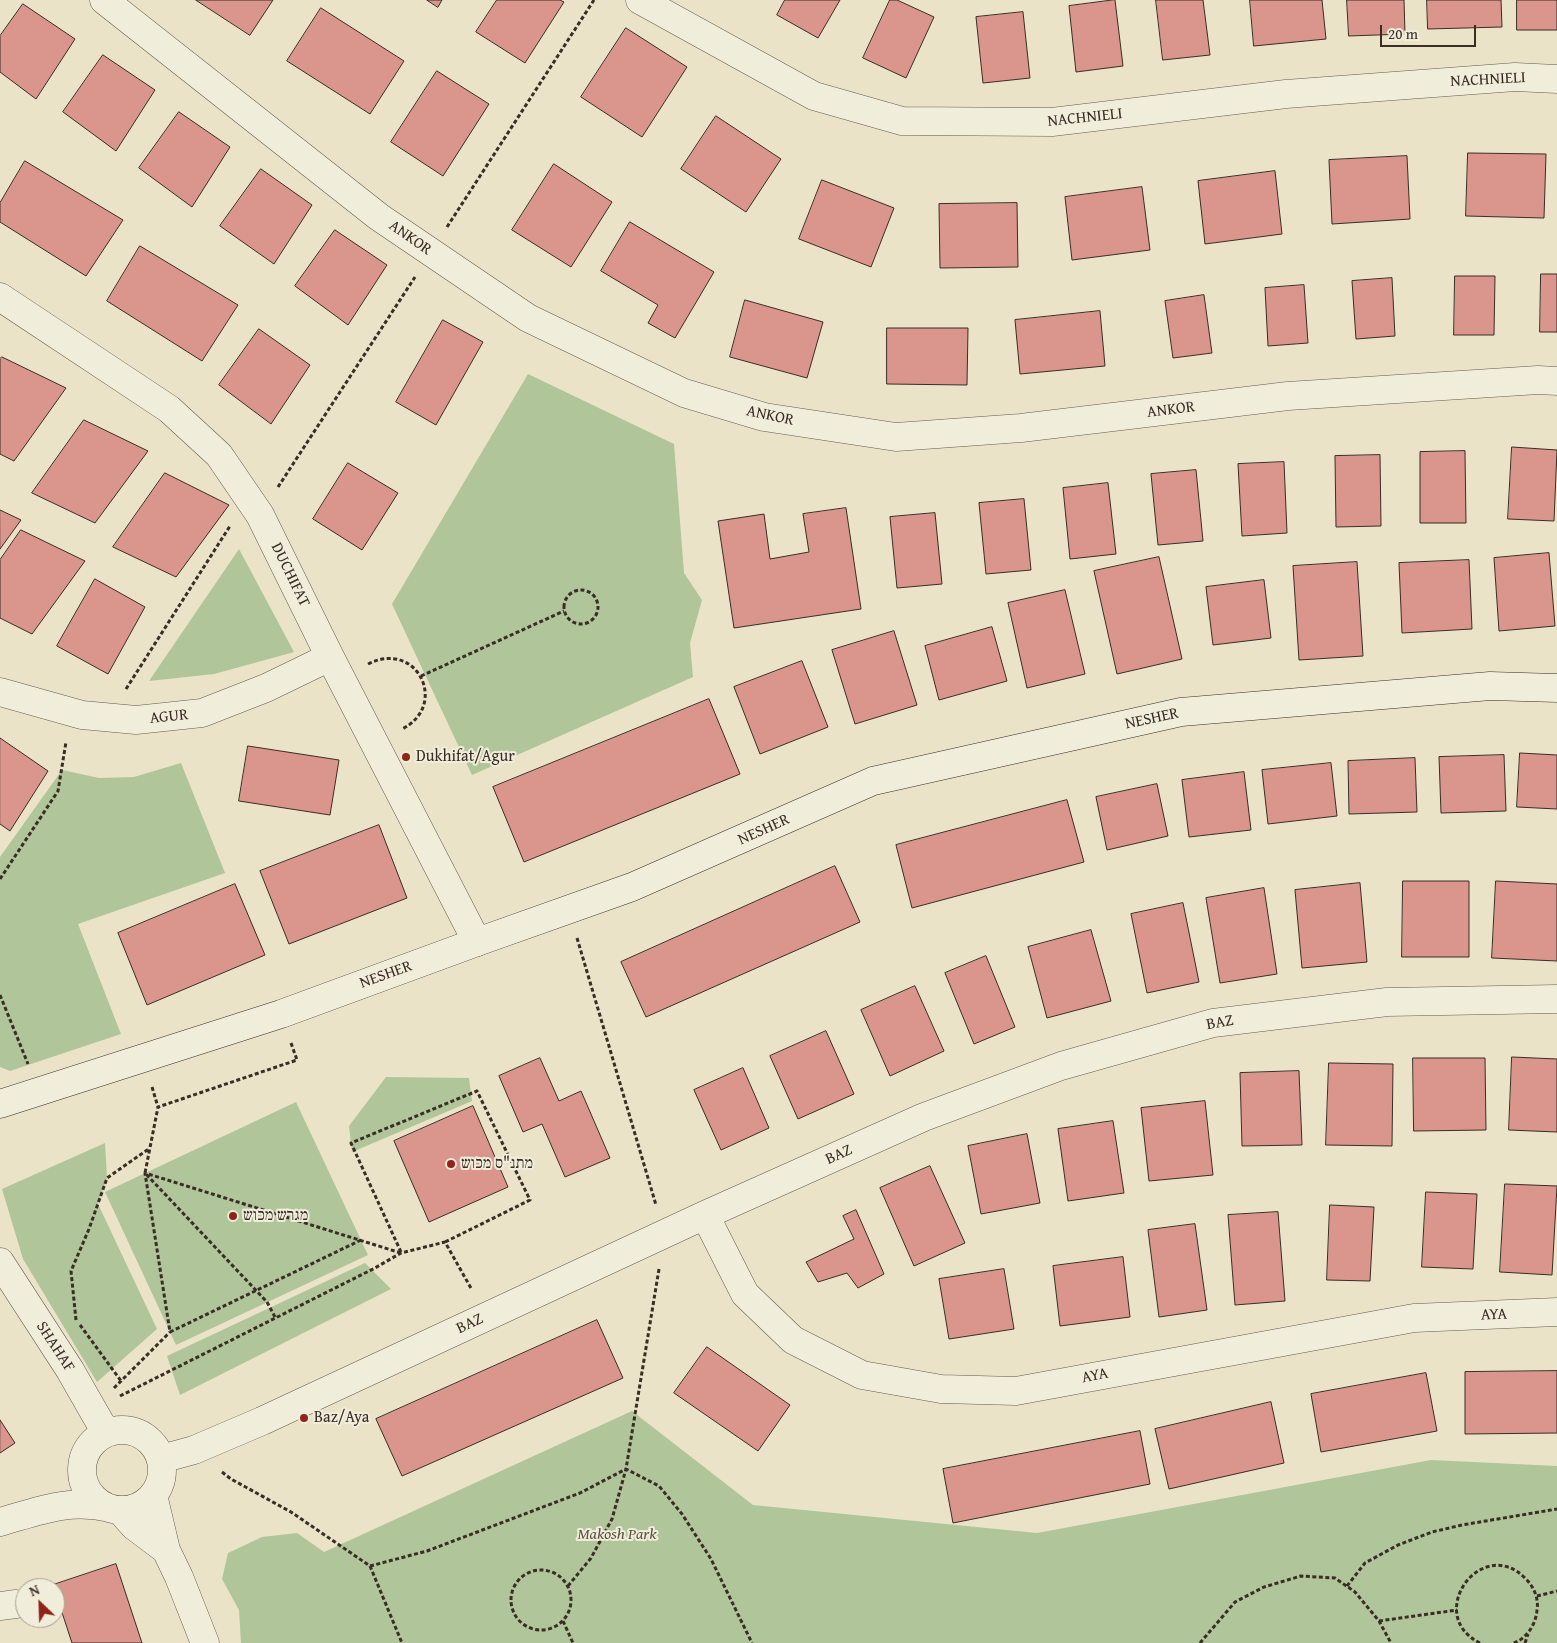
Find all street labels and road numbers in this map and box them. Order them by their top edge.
street label: NACHNIELI [1450,68,1526,92]
street label: NACHNIELI [1046,105,1124,131]
street label: ANKOR [385,216,435,260]
street label: ANKOR [1146,398,1196,422]
street label: ANKOR [744,402,796,430]
street label: DUCHIFAT [266,540,314,610]
street label: NESHER [1123,704,1181,734]
street label: AGUR [149,705,189,729]
street label: NESHER [735,810,793,850]
street label: NESHER [357,957,415,993]
street label: BAZ [1205,1011,1235,1035]
street label: BAZ [823,1141,855,1169]
street label: AYA [1480,1305,1508,1325]
street label: BAZ [454,1310,486,1338]
street label: SHAHAF [32,1318,78,1376]
street label: AYA [1080,1364,1110,1388]

